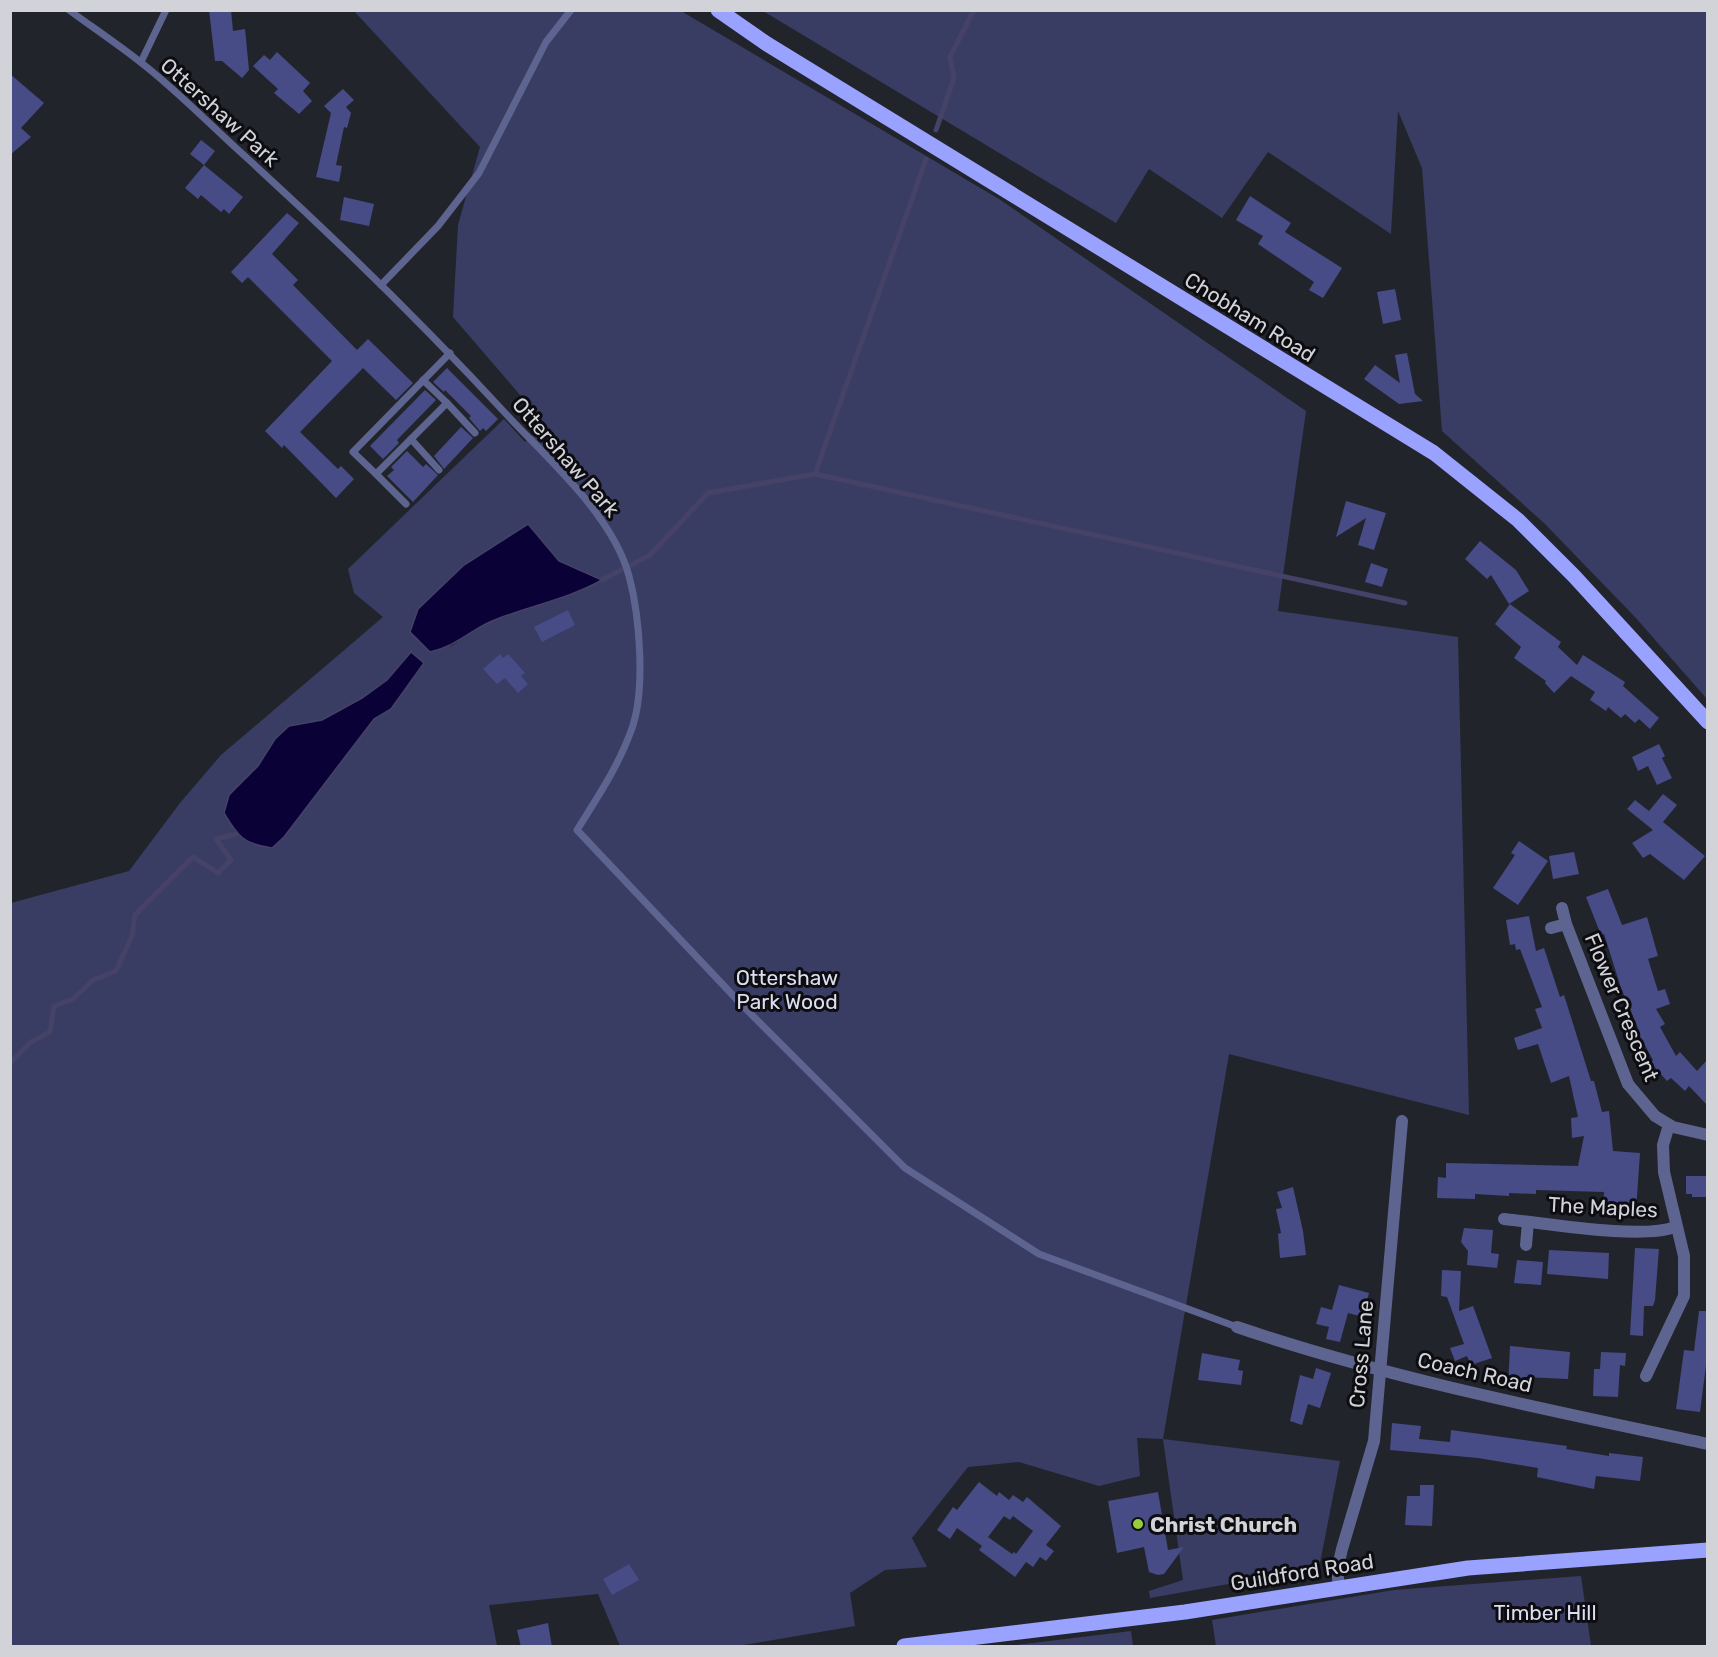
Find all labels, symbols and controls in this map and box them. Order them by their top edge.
street label: Ottershaw Park [156,52,284,172]
street label: Chobham Road [1180,267,1320,367]
street label: Ottershaw Park [507,392,625,522]
street label: Flower Crescent [1580,929,1664,1085]
park label: Ottershaw Park Wood [736,965,838,1014]
street label: The Maples [1548,1192,1658,1222]
street label: Cross Lane [1344,1299,1378,1409]
street label: Coach Road [1415,1347,1535,1397]
place label: Christ Church [1150,1512,1297,1537]
marker: Christ Church [1131,1517,1145,1531]
street label: Guildford Road [1229,1548,1375,1596]
park label: Timber Hill [1493,1600,1597,1625]

